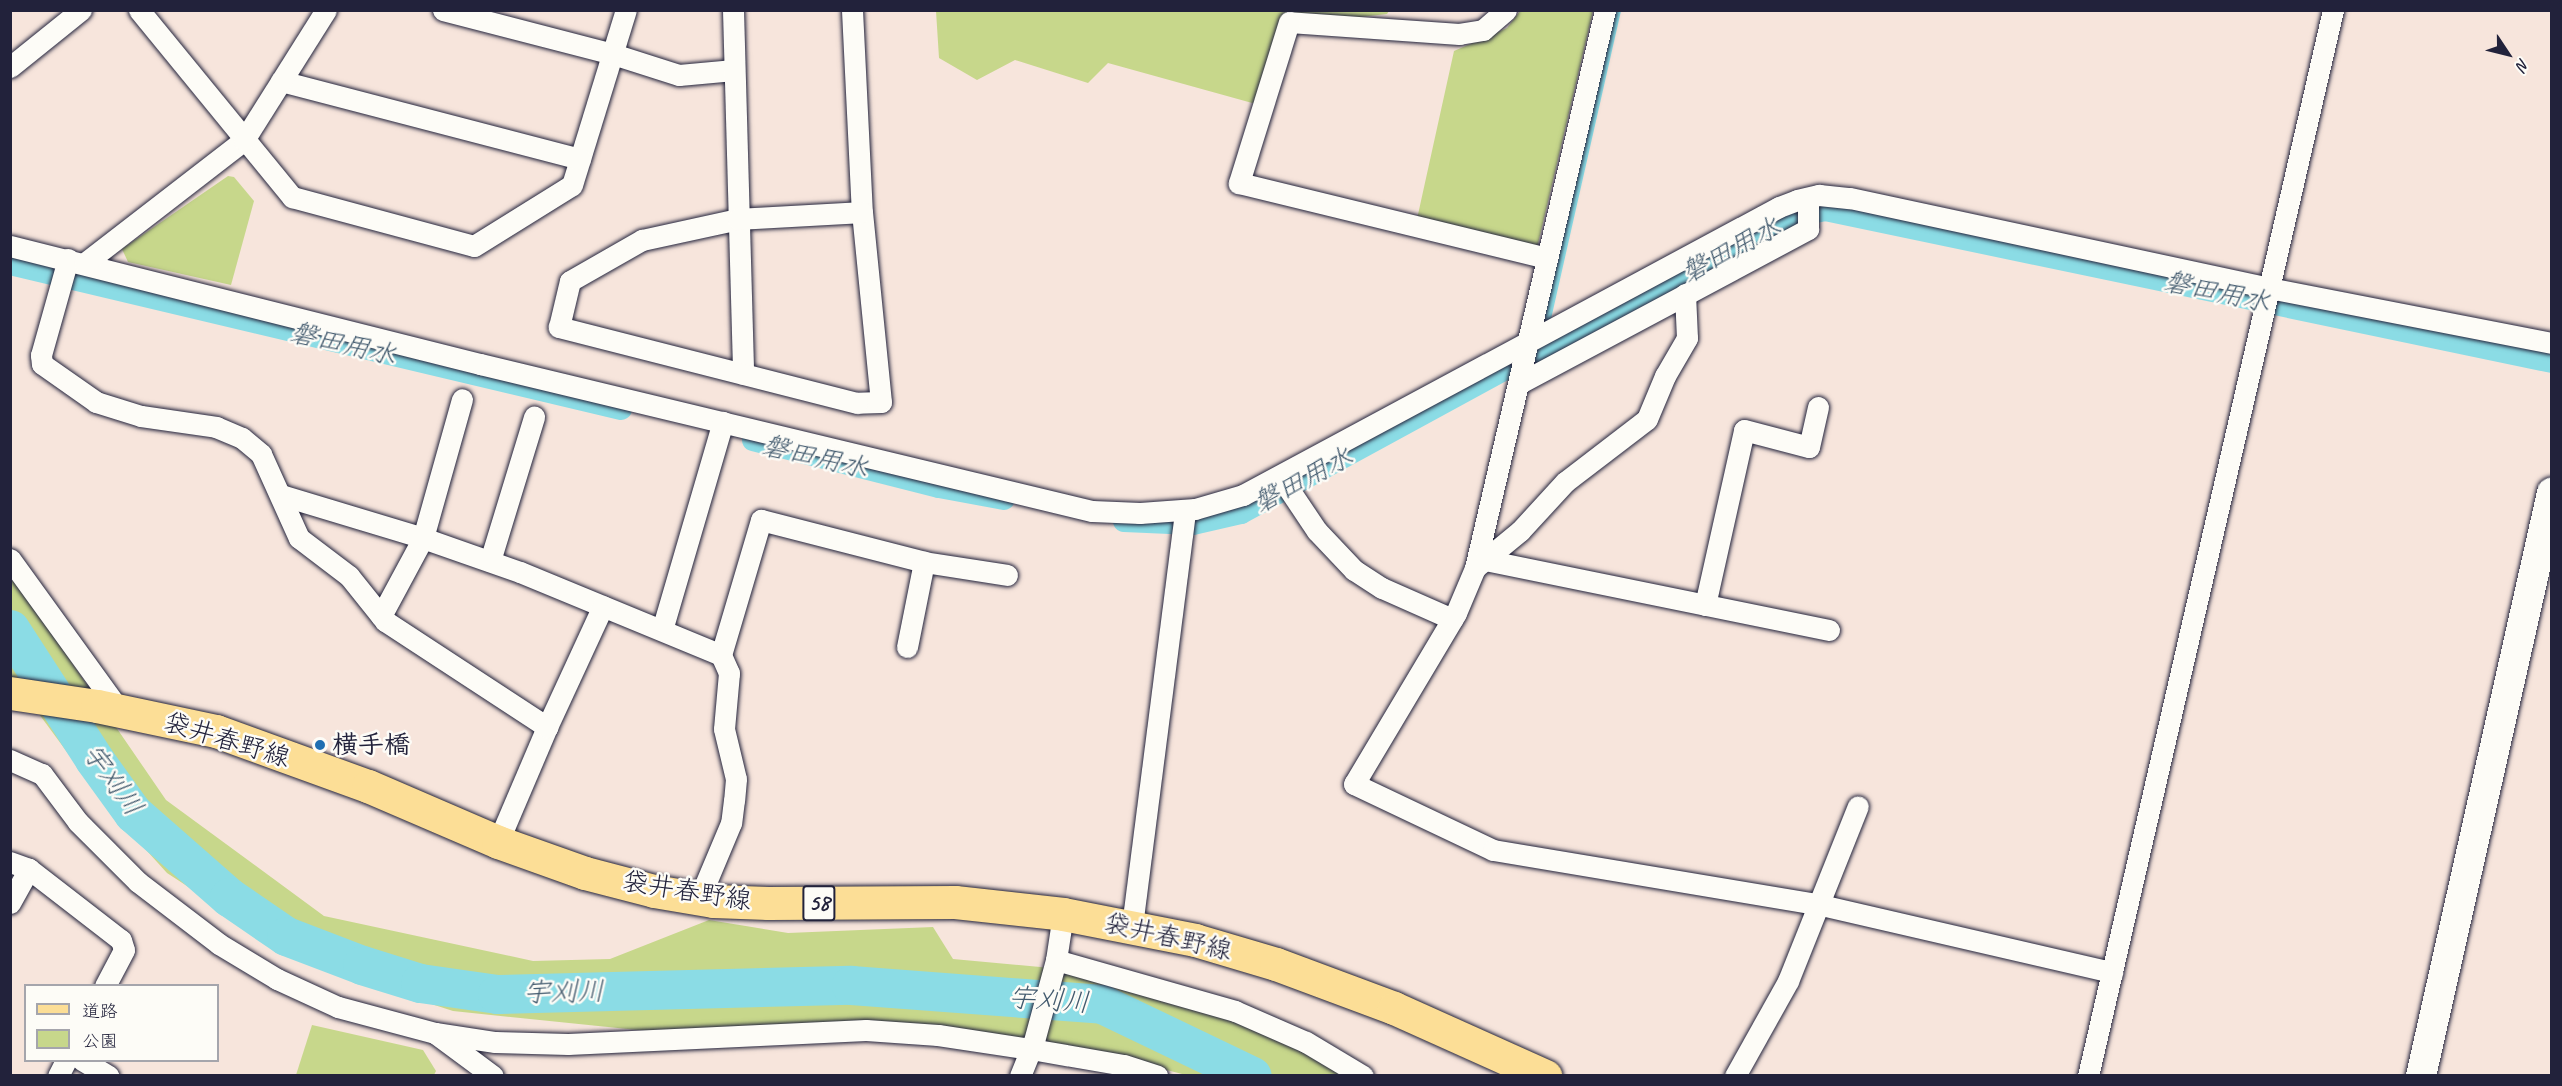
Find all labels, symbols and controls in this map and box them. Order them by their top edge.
north arrow [2478,24,2538,84]
text: N [2512,55,2534,74]
water label: 磐田用水 [1676,210,1786,290]
water label: 磐田用水 [2161,265,2273,319]
water label: 磐田用水 [287,316,399,372]
water label: 磐田用水 [759,429,871,485]
water label: 磐田用水 [1248,440,1358,520]
street label: 袋井春野線 [160,706,294,774]
place label: 横手橋 [332,729,410,761]
water label: 宇刈川 [76,738,150,822]
marker: 横手橋 [313,738,327,752]
street label: 袋井春野線 [620,865,754,917]
road number: 58 [801,882,837,924]
street label: 袋井春野線 [1101,907,1235,967]
water label: 宇刈川 [523,975,605,1009]
water label: 宇刈川 [1007,981,1091,1019]
legend [24,984,219,1062]
text: 道路 [82,1000,118,1022]
text: 公園 [82,1030,118,1052]

